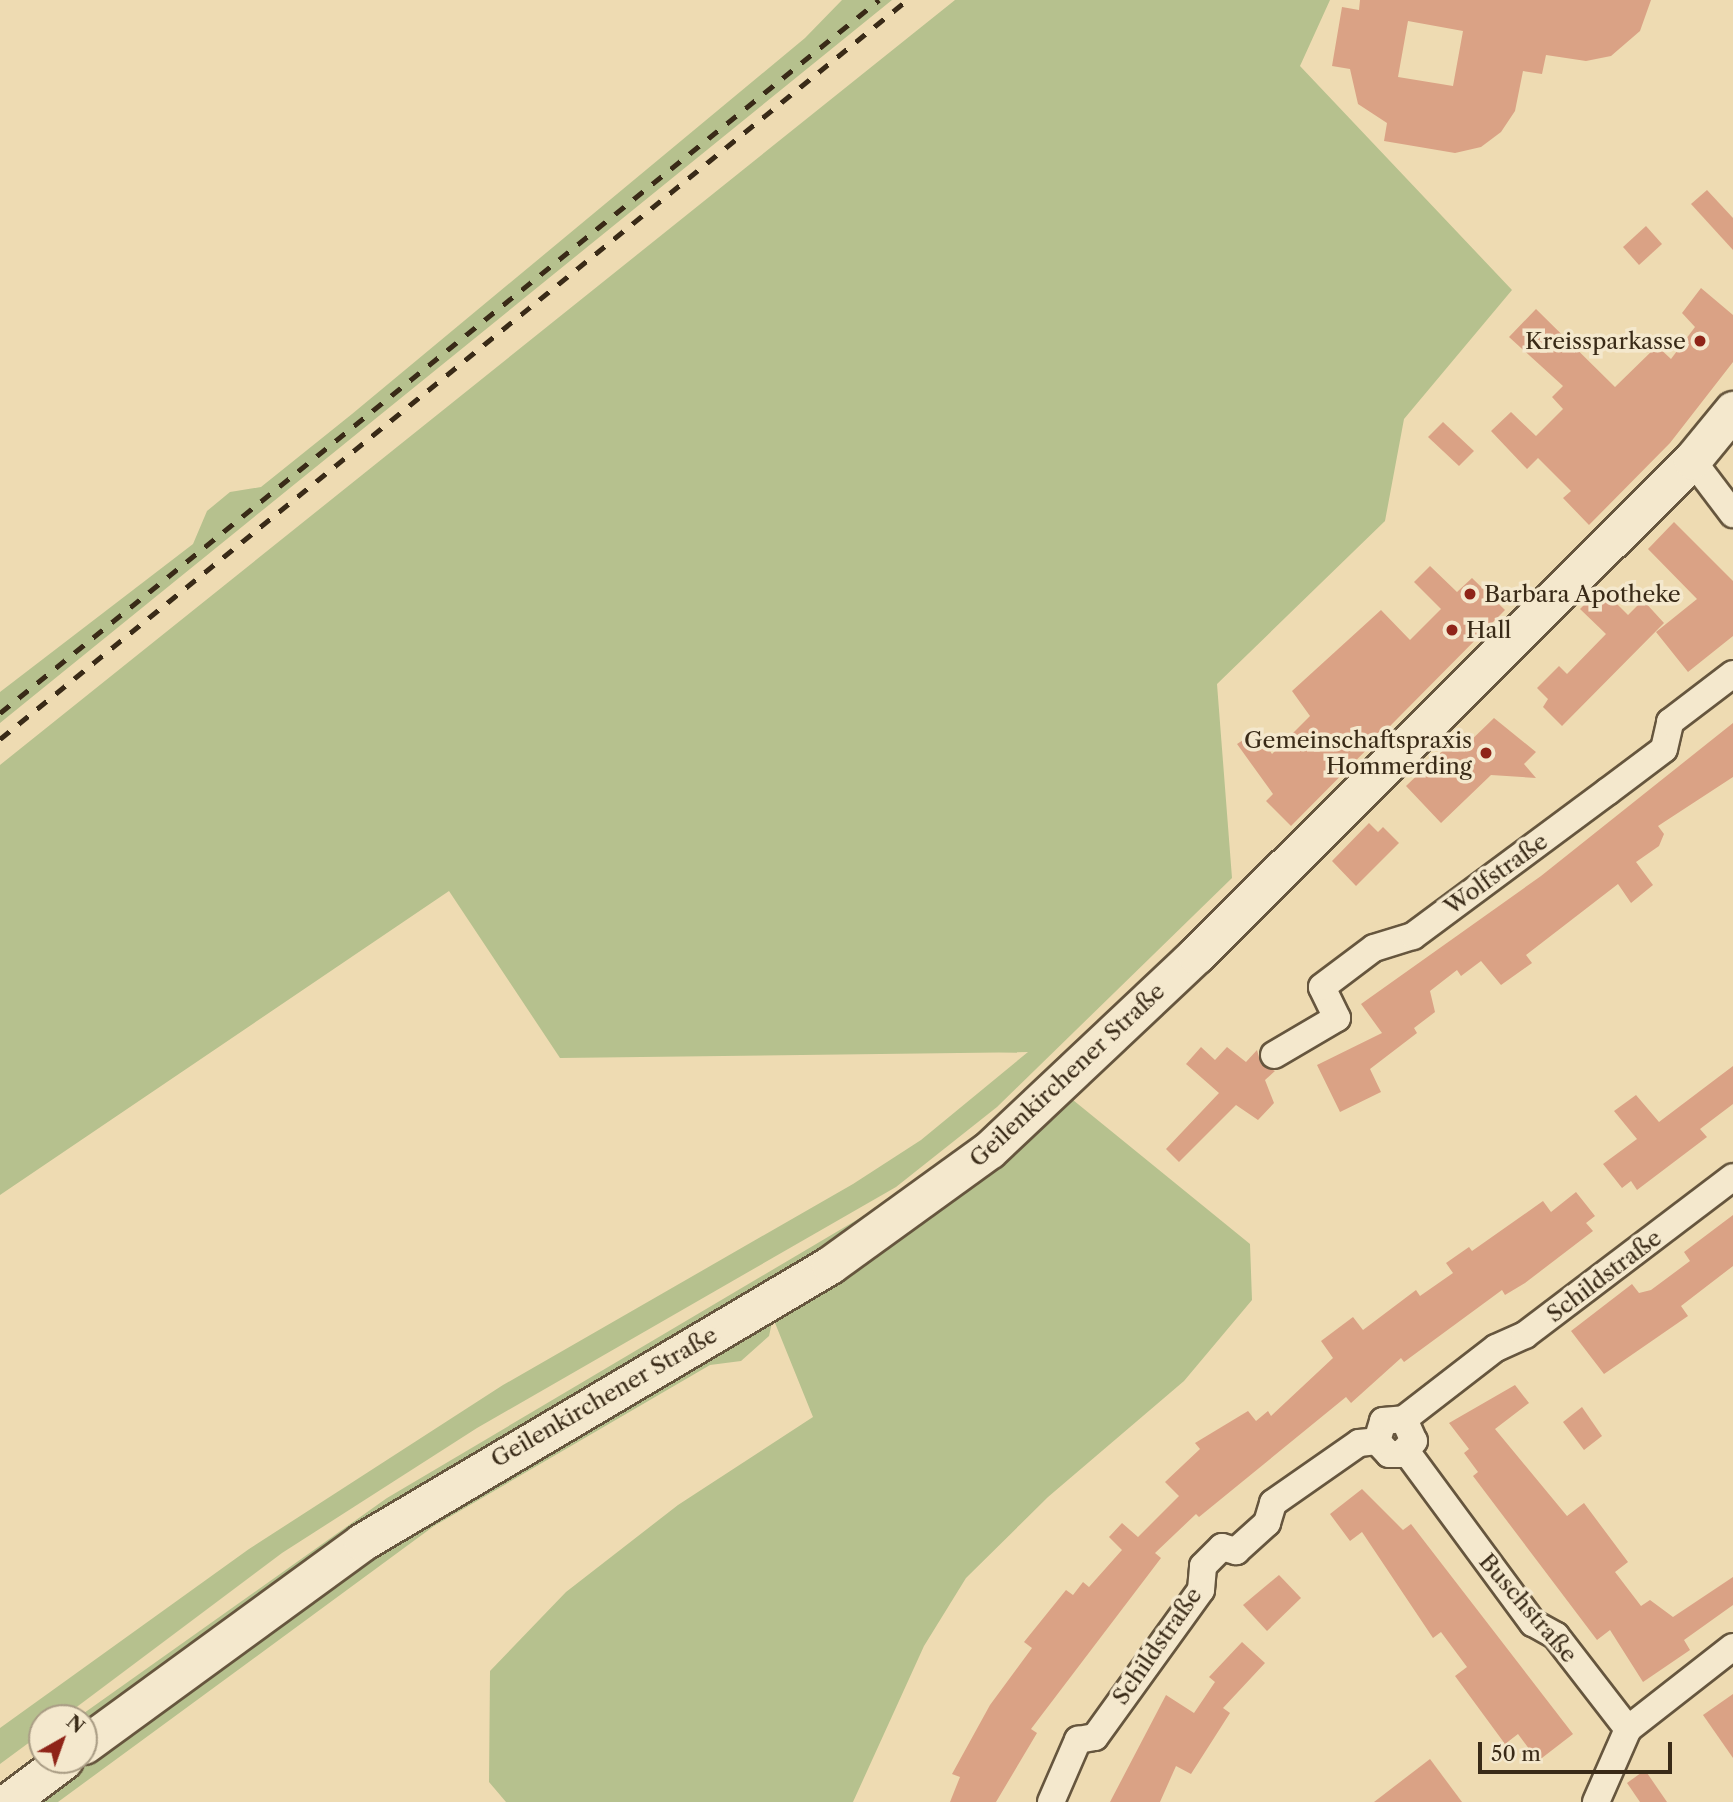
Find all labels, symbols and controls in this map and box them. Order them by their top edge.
place label: Kreissparkasse [1525,327,1686,355]
marker: Kreissparkasse [1692,333,1708,349]
place label: Barbara Apotheke [1484,580,1682,608]
marker: Barbara Apotheke [1462,586,1478,602]
place label: Hall [1466,616,1511,644]
marker: Hall [1444,622,1460,638]
place label: Gemeinschaftspraxis Hommerding [1244,726,1472,780]
marker: Gemeinschaftspraxis Hommerding [1478,745,1494,761]
street label: Wolfstraße [1439,827,1553,921]
street label: Geilenkirchener Straße [964,977,1170,1173]
street label: Schildstraße [1541,1224,1667,1328]
street label: Geilenkirchener Straße [486,1321,722,1473]
street label: Buschstraße [1473,1548,1583,1668]
street label: Schildstraße [1106,1582,1208,1710]
north arrow [28,1704,98,1774]
text: N [62,1710,89,1738]
scale bar [1481,1728,1675,1772]
text: 50 m [1491,1741,1541,1766]

